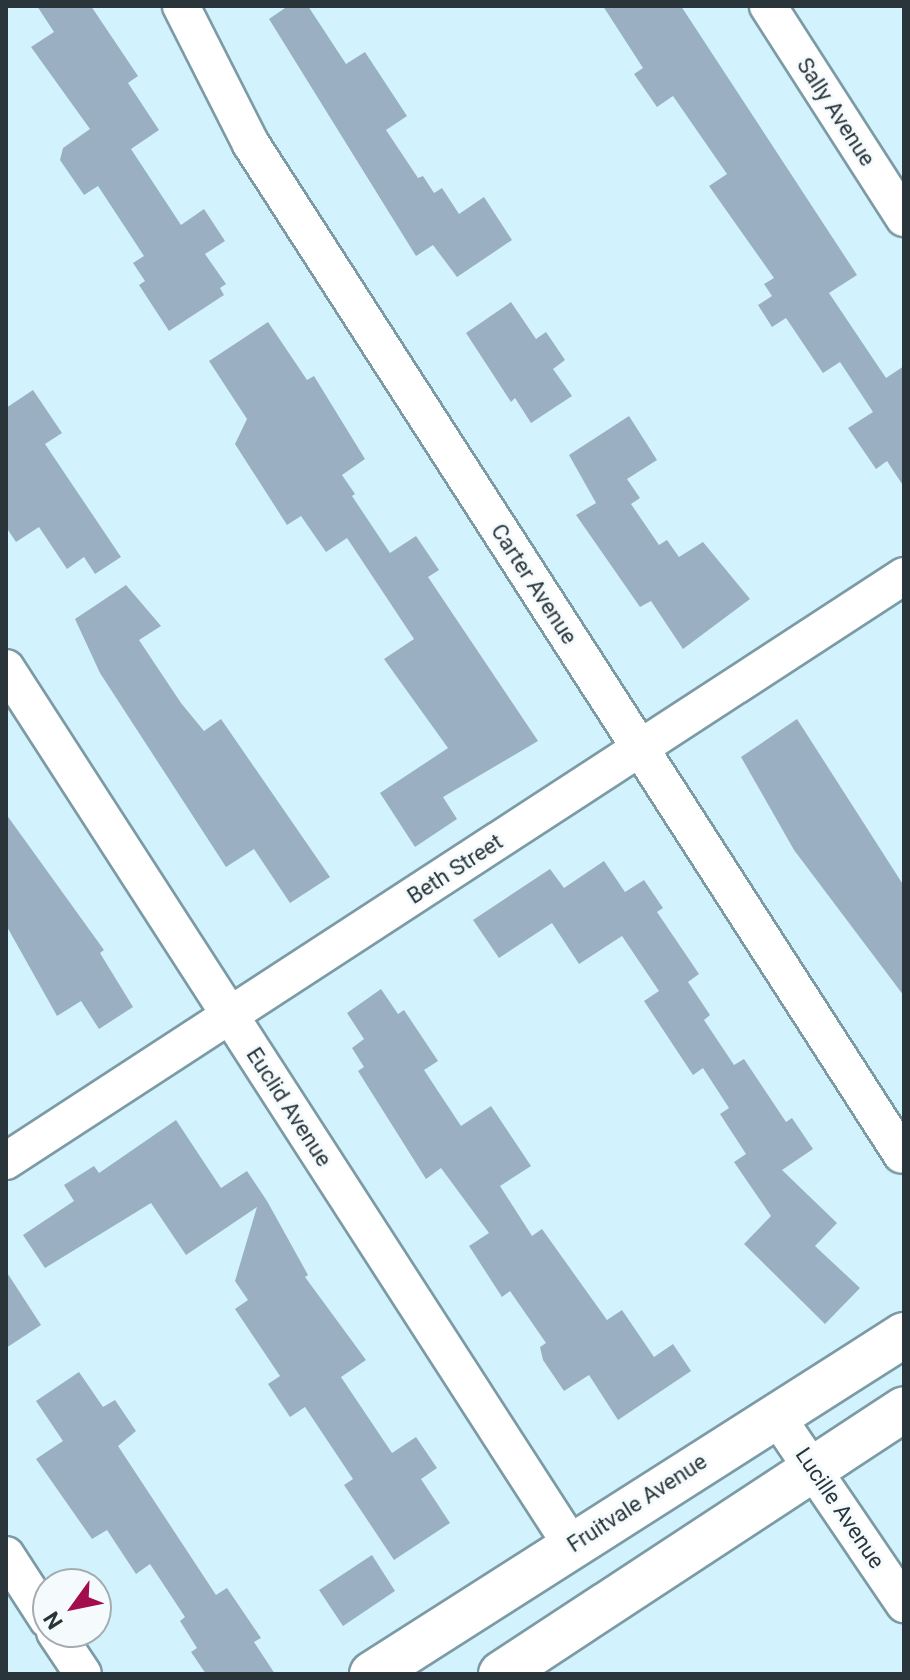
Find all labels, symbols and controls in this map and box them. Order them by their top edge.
street label: Sally Avenue [791,53,881,171]
street label: Carter Avenue [485,519,583,649]
street label: Beth Street [402,828,508,910]
street label: Euclid Avenue [241,1043,337,1171]
street label: Lucille Avenue [790,1443,890,1573]
street label: Fruitvale Avenue [562,1448,712,1558]
north arrow [32,1568,112,1648]
text: N [38,1607,68,1634]

